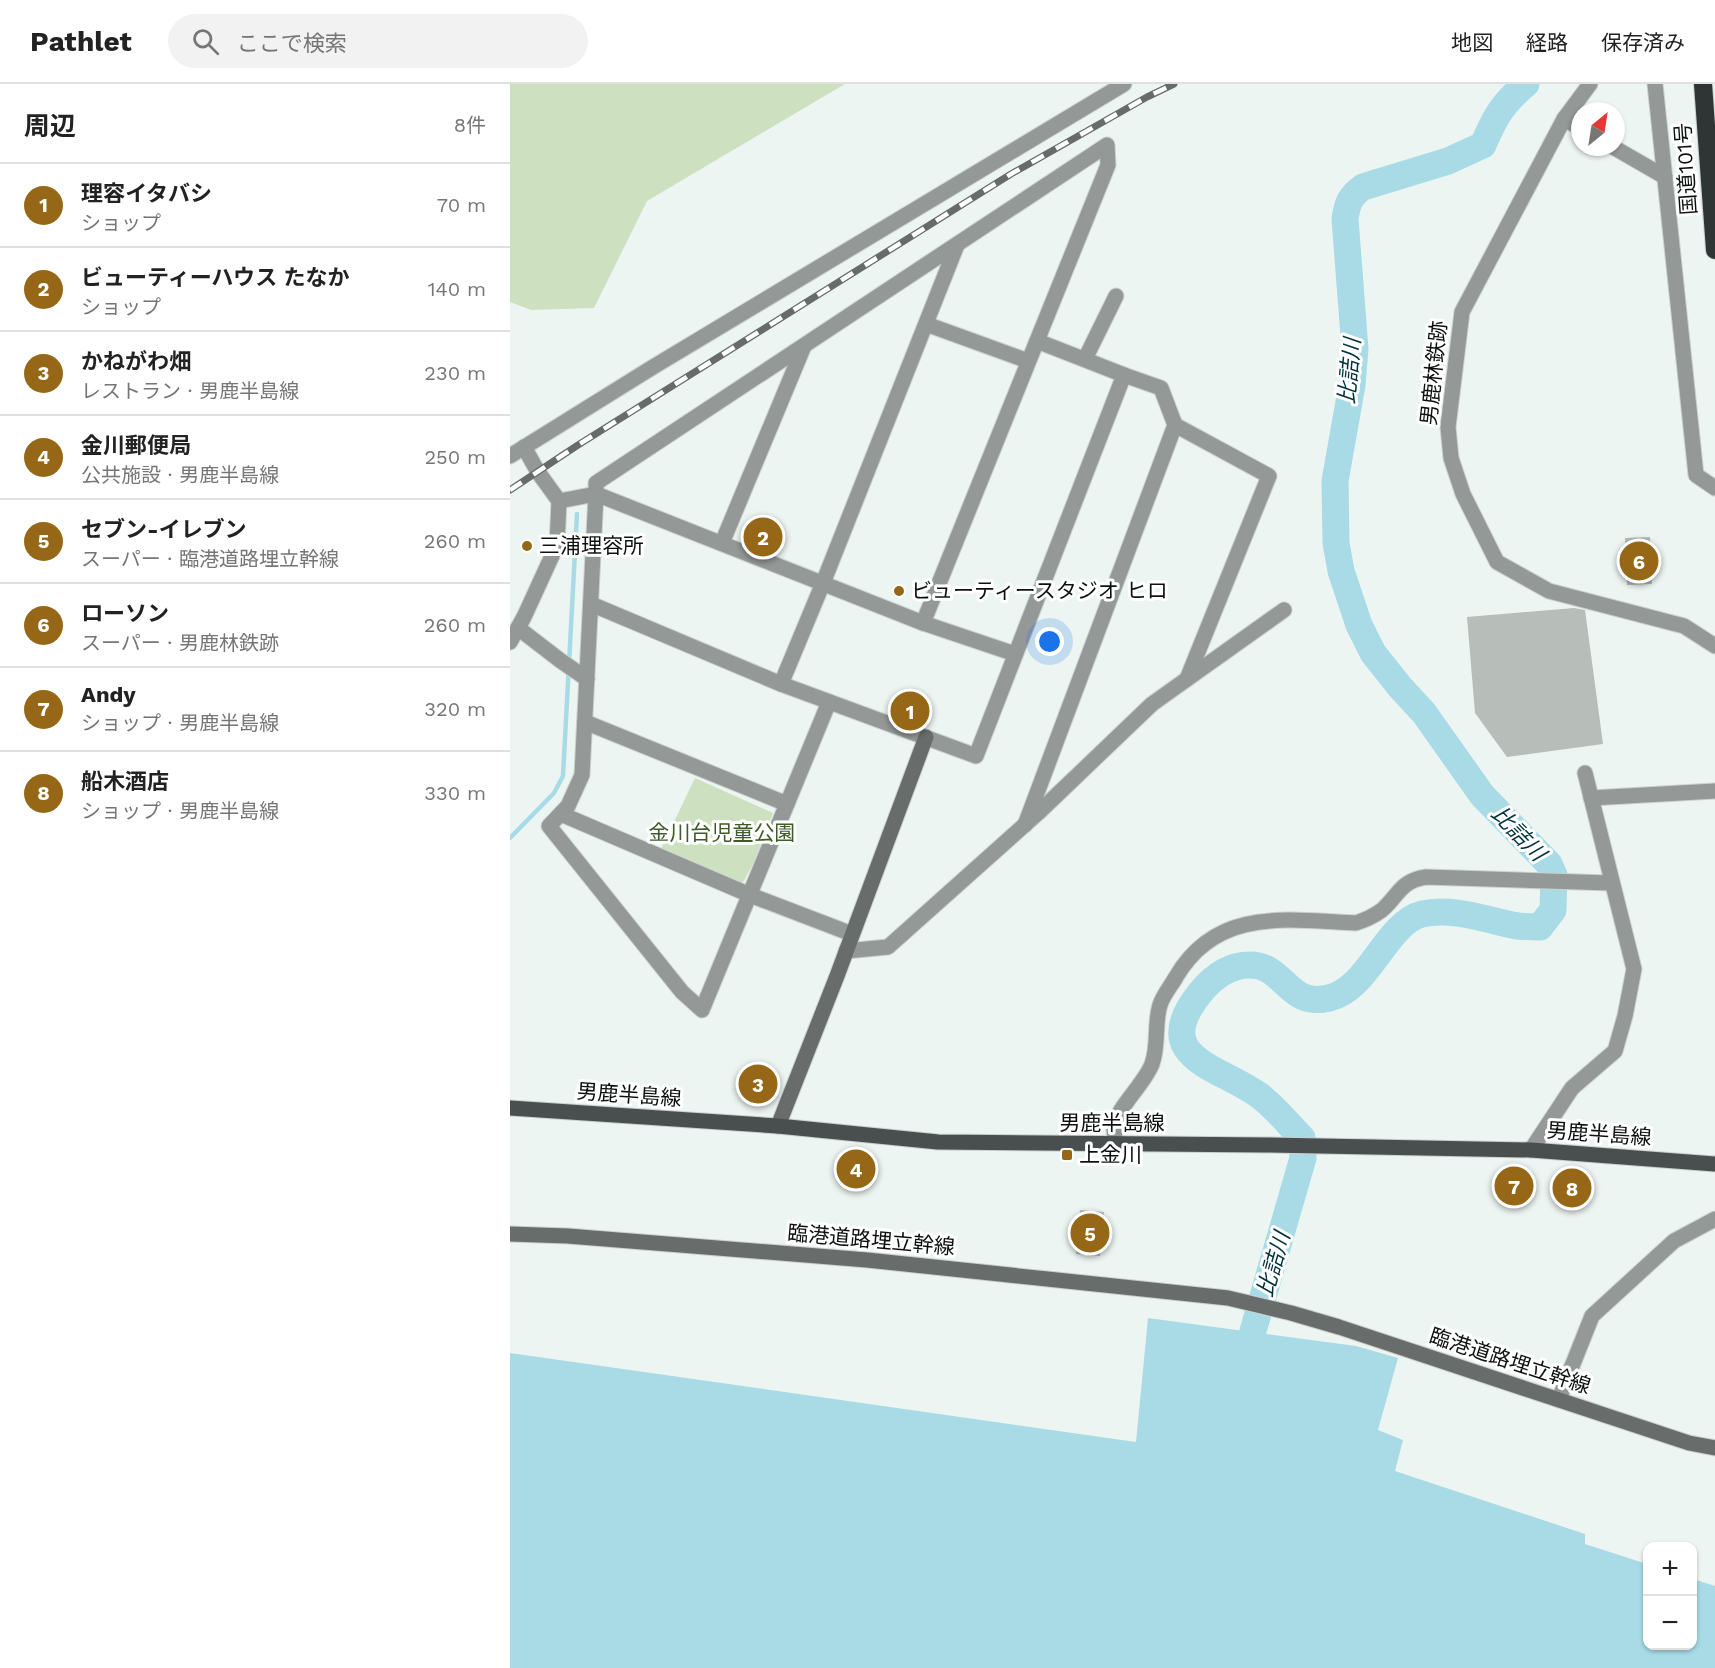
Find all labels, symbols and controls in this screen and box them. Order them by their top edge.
search box [168,14,588,68]
text: Pathlet [30,25,132,58]
icon: search [189,25,222,58]
text: 地図 [1451,30,1493,55]
text: 経路 [1526,30,1568,55]
text: 保存済み [1601,30,1685,55]
text: ここで検索 [237,31,347,56]
north arrow [1571,102,1625,156]
text: 周辺 [24,111,76,141]
text: 8件 [454,113,486,137]
street label: 国道101号 [1670,122,1701,216]
text: 理容イタバシ [81,181,212,206]
text: 1 [39,193,48,217]
text: 70 m [437,193,486,217]
text: ショップ [81,211,161,235]
text: ビューティーハウス たなか [81,265,350,290]
text: 2 [38,277,49,301]
text: 140 m [428,277,486,301]
text: ショップ [81,295,161,319]
street label: 男鹿林鉄跡 [1416,319,1451,426]
water label: 比詰川 [1334,335,1365,405]
text: かねがわ畑 [81,349,191,374]
text: 3 [38,361,49,385]
text: 230 m [424,361,486,385]
text: レストラン · 男鹿半島線 [81,379,299,403]
text: 金川郵便局 [81,433,191,458]
text: 4 [37,445,50,469]
text: 250 m [424,445,486,469]
text: 公共施設 · 男鹿半島線 [81,463,279,487]
pin: 2 [744,514,782,560]
text: セブン-イレブン [81,517,247,542]
text: 5 [38,529,49,553]
text: 260 m [424,529,486,553]
place label: 三浦理容所 [539,533,644,558]
pin: 6 [1620,538,1658,584]
marker: 三浦理容所 [520,539,534,553]
text: スーパー · 臨港道路埋立幹線 [81,547,339,571]
place label: ビューティースタジオ ヒロ [911,578,1168,603]
marker: ビューティースタジオ ヒロ [892,584,906,598]
text: ローソン [81,601,169,626]
text: 6 [37,613,50,637]
text: 260 m [424,613,486,637]
your location [1035,627,1064,656]
text: スーパー · 男鹿林鉄跡 [81,631,279,655]
text: Andy [81,682,136,707]
pin: 1 [890,688,930,734]
text: 7 [37,697,50,721]
text: 320 m [424,697,486,721]
text: ショップ · 男鹿半島線 [81,711,279,735]
text: 船木酒店 [81,769,169,794]
text: 8 [37,781,50,805]
text: 330 m [424,781,486,805]
text: ショップ · 男鹿半島線 [81,799,279,823]
water label: 比詰川 [1487,801,1552,867]
park label: 金川台児童公園 [649,820,796,845]
pin: 3 [738,1062,778,1106]
street label: 男鹿半島線 [576,1078,682,1111]
street label: 男鹿半島線 [1060,1110,1165,1135]
street label: 男鹿半島線 [1546,1117,1652,1150]
place label: 上金川 [1079,1142,1142,1167]
pin: 4 [836,1146,876,1192]
marker: 上金川 [1060,1148,1074,1162]
pin: 7 [1494,1164,1534,1208]
pin: 8 [1552,1166,1592,1210]
pin: 5 [1070,1210,1110,1256]
street label: 臨港道路埋立幹線 [786,1220,956,1259]
water label: 比詰川 [1252,1227,1295,1299]
street label: 臨港道路埋立幹線 [1426,1323,1594,1398]
map controls [1643,1542,1697,1650]
button: + [1643,1542,1697,1596]
button: − [1643,1596,1697,1650]

